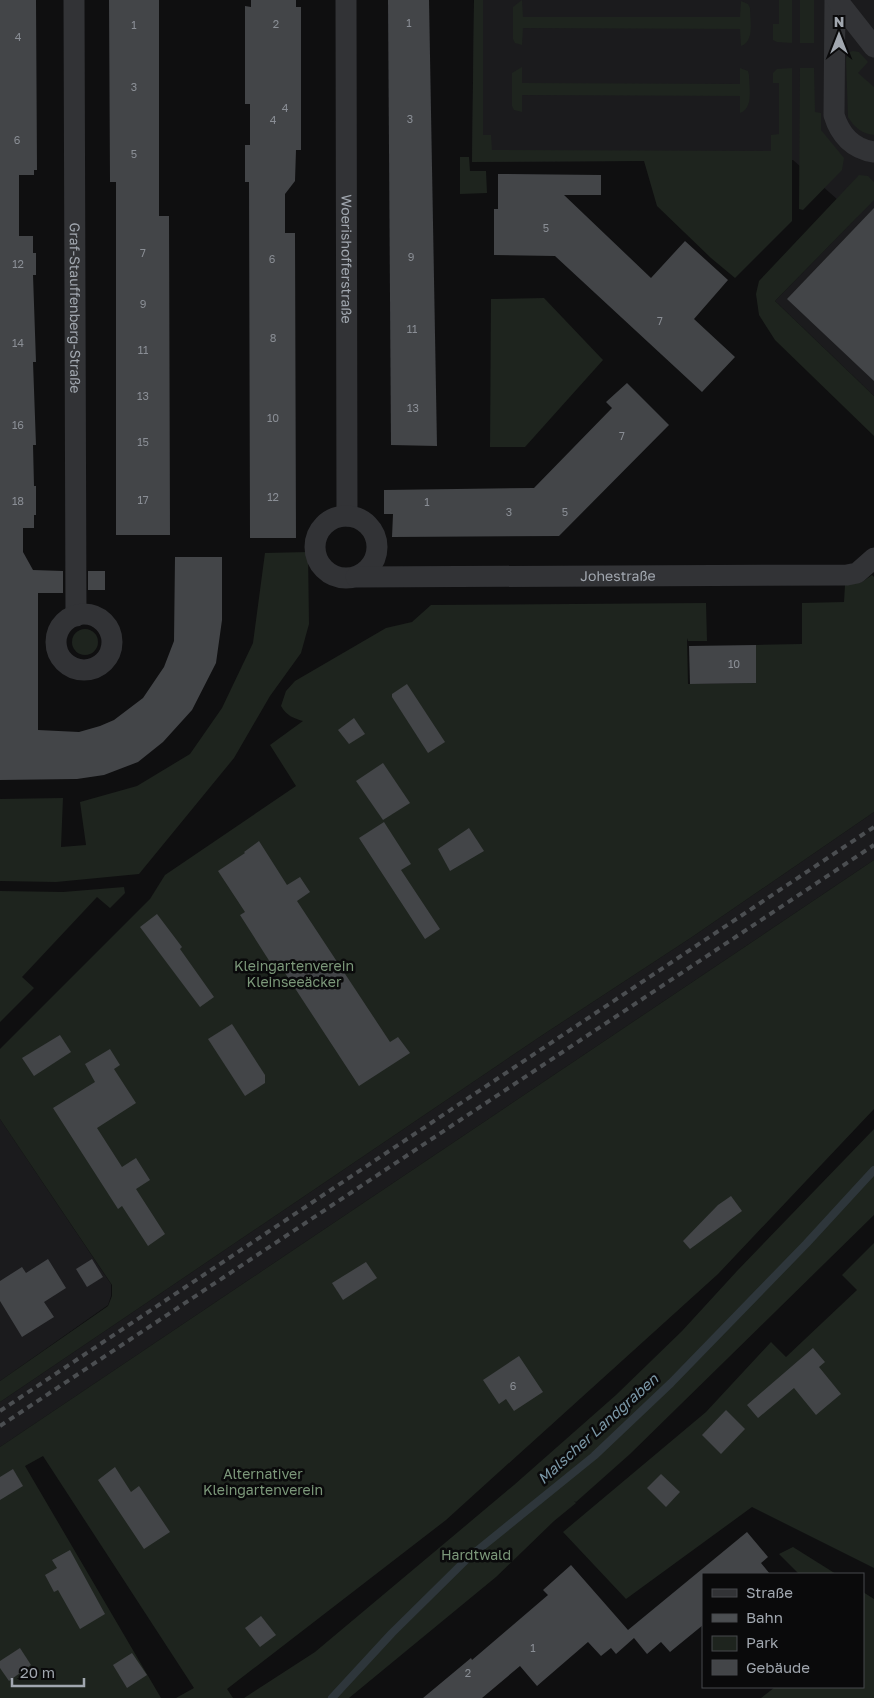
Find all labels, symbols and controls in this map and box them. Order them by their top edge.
north arrow [814,10,864,60]
text: N [834,13,844,30]
house number: 1 [406,16,412,29]
house number: 2 [273,17,279,30]
house number: 1 [131,18,137,31]
house number: 4 [15,30,22,43]
house number: 3 [131,80,137,93]
house number: 4 [282,101,289,114]
house number: 3 [407,112,413,125]
house number: 4 [270,113,277,126]
house number: 6 [14,133,21,146]
house number: 5 [131,147,137,160]
street label: Woerishofferstraße [338,194,356,324]
house number: 5 [543,221,549,234]
street label: Graf-Stauffenberg-Straße [67,222,84,394]
house number: 7 [140,246,146,259]
house number: 9 [408,250,414,263]
house number: 6 [269,252,276,265]
house number: 12 [12,257,24,270]
house number: 9 [140,297,146,310]
house number: 7 [657,314,663,327]
house number: 11 [407,322,417,335]
house number: 8 [270,331,277,344]
house number: 14 [12,336,24,349]
house number: 11 [138,343,148,356]
house number: 13 [137,389,149,402]
house number: 13 [407,401,419,414]
house number: 10 [267,411,279,424]
house number: 16 [12,418,24,431]
house number: 7 [619,429,625,442]
house number: 15 [137,435,149,448]
house number: 12 [267,490,279,503]
house number: 17 [137,493,149,506]
house number: 18 [12,494,24,507]
house number: 1 [424,495,430,508]
house number: 3 [506,505,512,518]
house number: 5 [562,505,568,518]
street label: Johestraße [580,567,656,584]
house number: 10 [728,657,740,670]
park label: Kleingartenverein Kleinseeäcker [234,957,354,990]
water label: Malscher Landgraben [533,1369,663,1488]
house number: 6 [510,1379,517,1392]
park label: Alternativer Kleingartenverein [203,1465,323,1498]
park label: Hardtwald [441,1546,511,1563]
legend [702,1573,864,1688]
text: Straße [746,1583,793,1601]
text: Bahn [746,1608,783,1626]
text: Park [746,1633,779,1651]
house number: 1 [530,1641,536,1654]
scale bar [12,1656,85,1688]
text: Gebäude [746,1658,810,1676]
text: 20 m [20,1663,55,1681]
house number: 2 [465,1666,471,1679]

